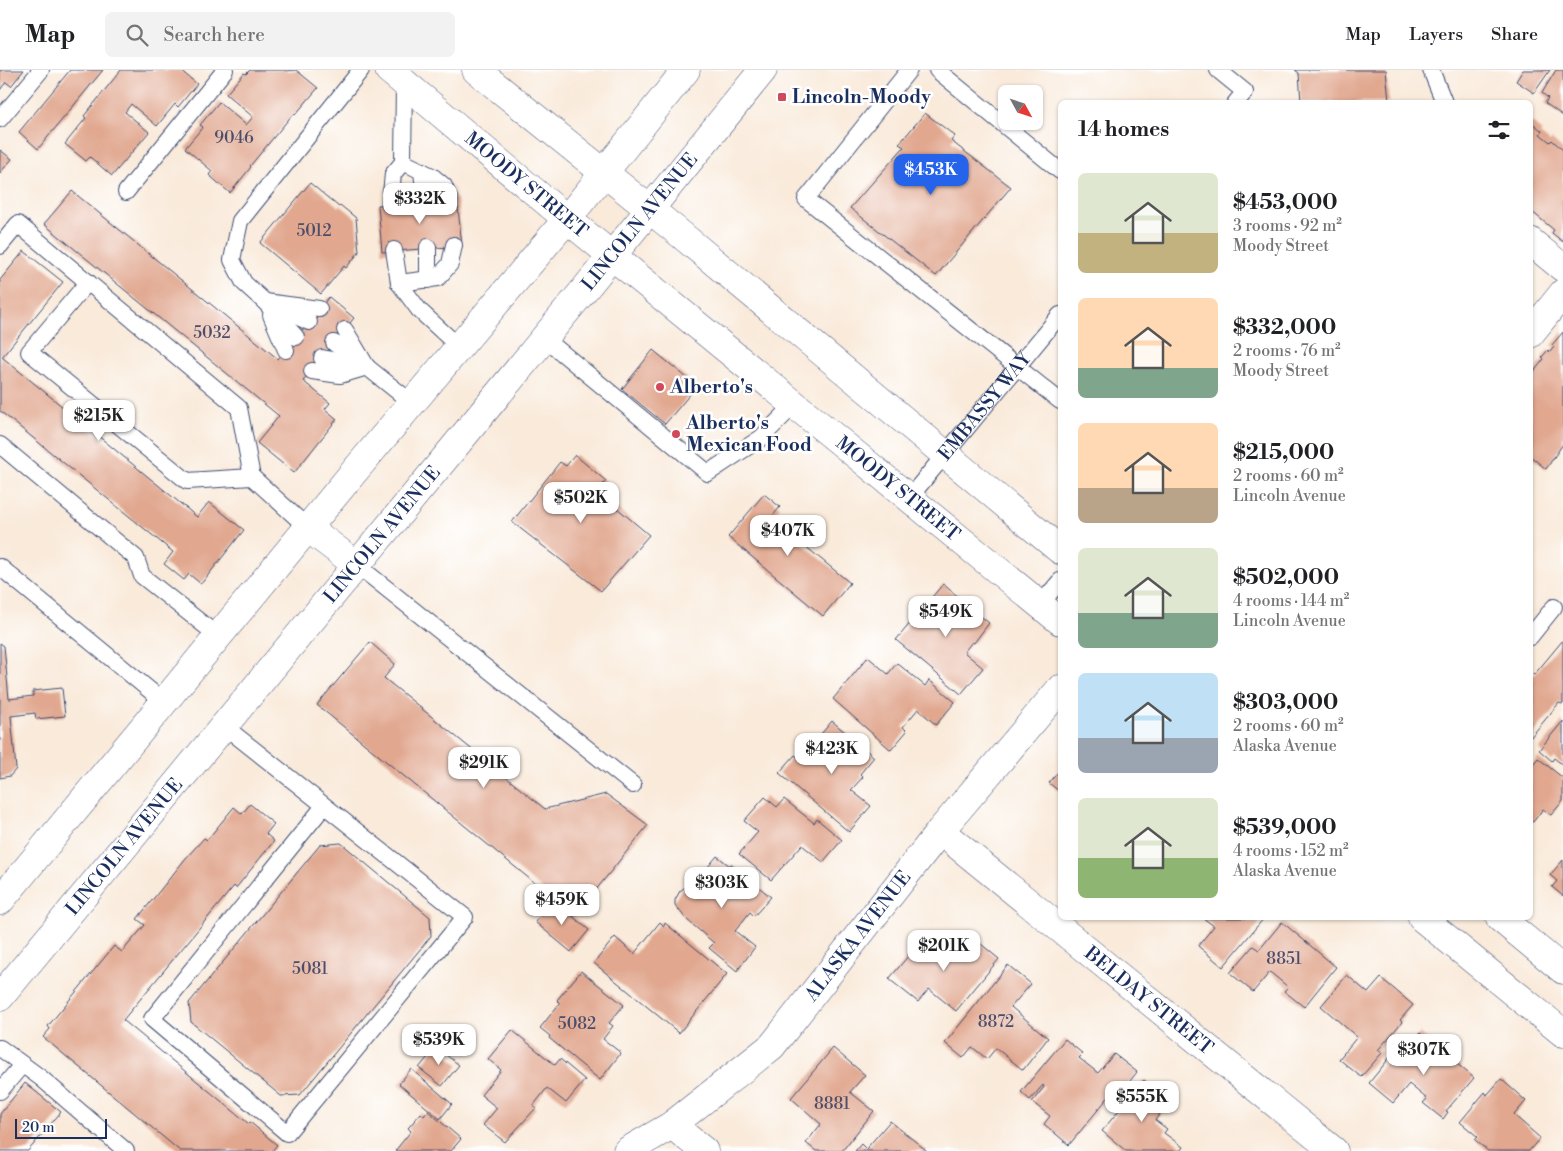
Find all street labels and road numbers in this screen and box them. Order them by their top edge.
street label: MOODY STREET [460,127,593,243]
street label: LINCOLN AVENUE [576,148,703,296]
street label: EMBASSY WAY [933,346,1038,466]
street label: MOODY STREET [831,431,965,546]
street label: LINCOLN AVENUE [318,461,446,608]
street label: LINCOLN AVENUE [60,773,188,920]
street label: ALASKA AVENUE [799,866,916,1007]
street label: BELDAY STREET [1079,941,1218,1060]

